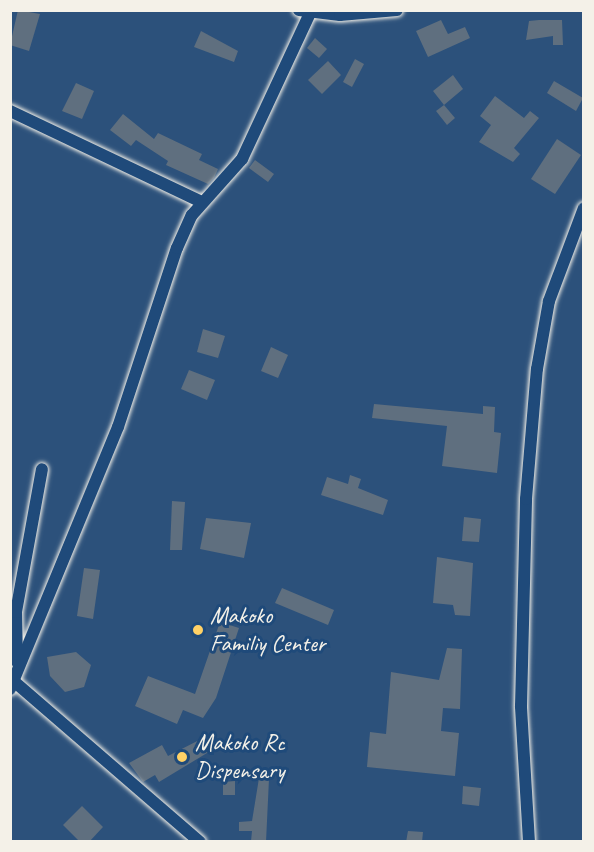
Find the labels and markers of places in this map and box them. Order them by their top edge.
place label: Makoko Familiy Center [210,602,325,658]
marker: Makoko Familiy Center [191,623,205,637]
place label: Makoko Rc Dispensary [195,729,284,785]
marker: Makoko Rc Dispensary [173,748,191,766]

